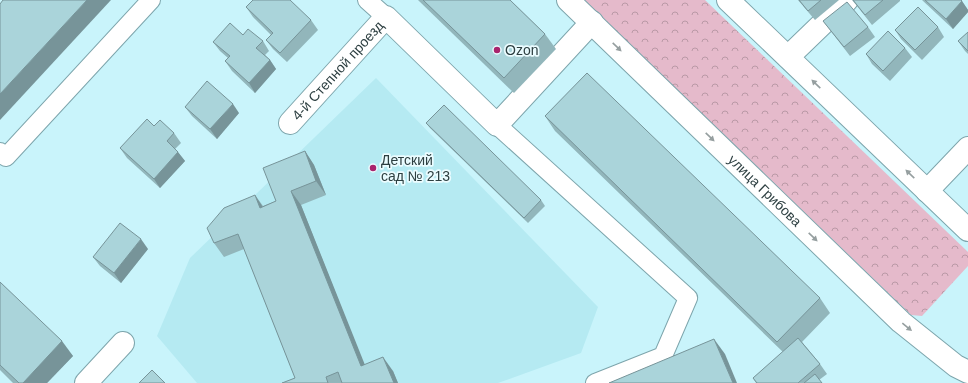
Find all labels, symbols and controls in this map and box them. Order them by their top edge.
street label: 4-й Степной проезд [289,17,387,123]
place label: Ozon [505,42,538,58]
one-way arrow [612,42,622,51]
marker: Ozon [492,45,502,55]
one-way arrow [811,79,821,88]
one-way arrow [705,132,715,142]
street label: улица Грибова [725,151,805,230]
place label: Детский сад № 213 [381,152,450,184]
marker: Детский сад № 213 [368,163,378,173]
one-way arrow [905,169,915,179]
one-way arrow [808,232,818,242]
one-way arrow [902,323,913,331]

